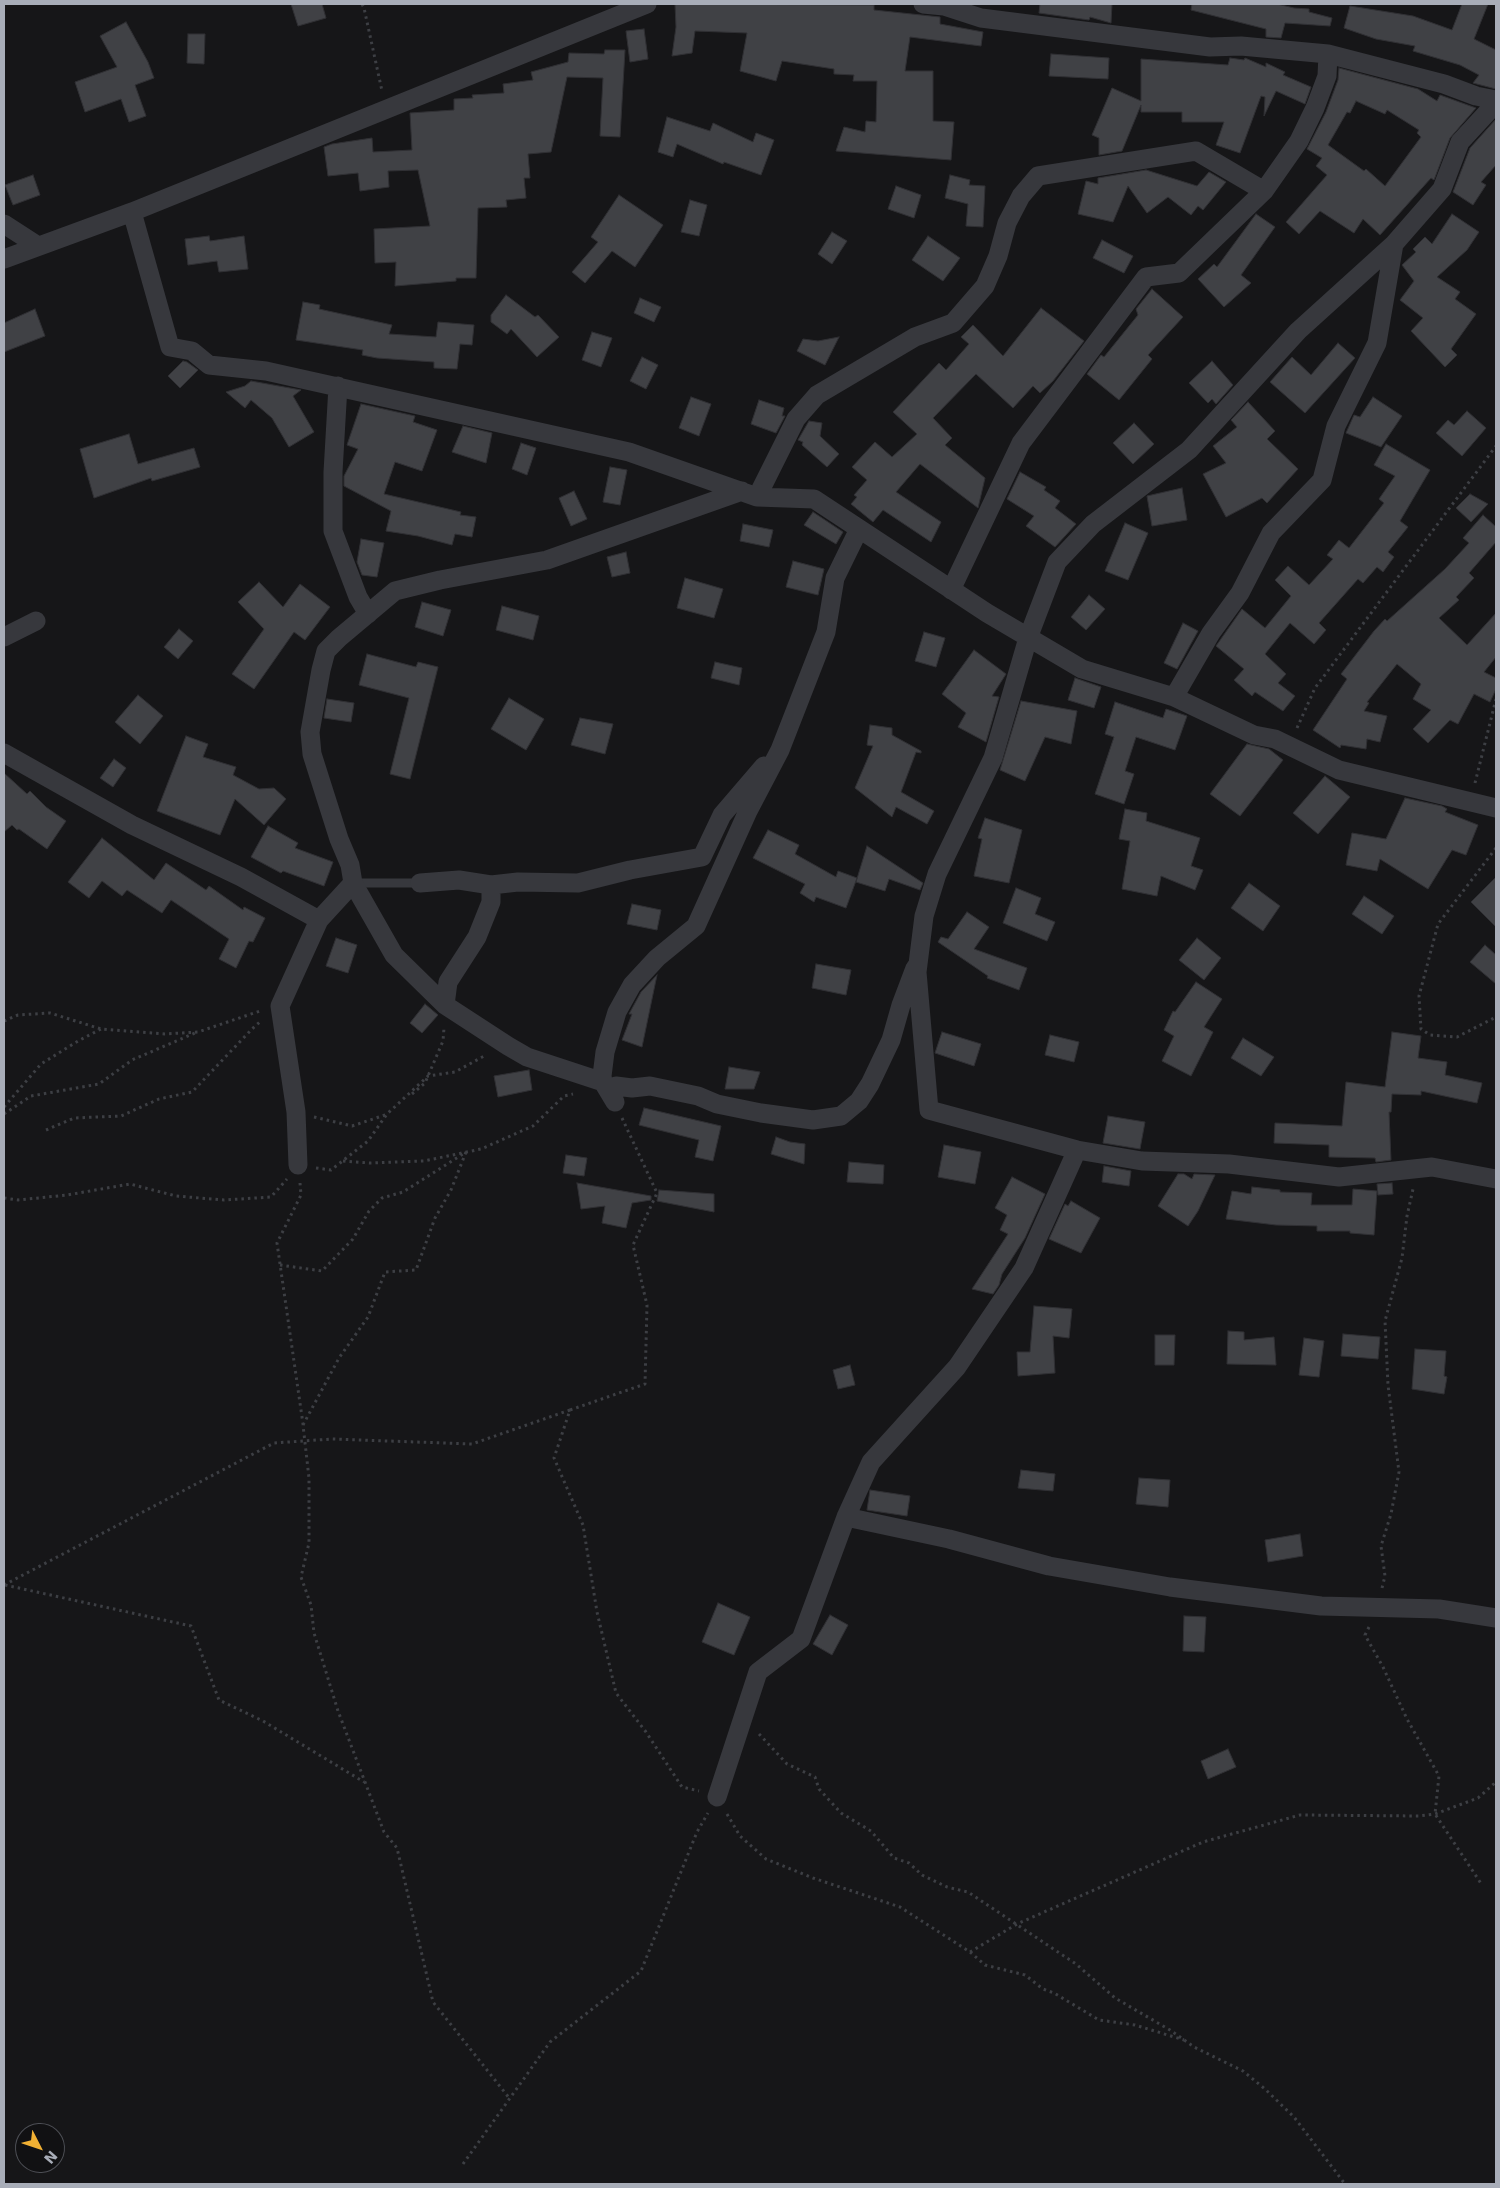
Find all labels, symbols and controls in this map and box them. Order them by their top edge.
north arrow [15,2123,65,2173]
text: N [41,2148,60,2167]

